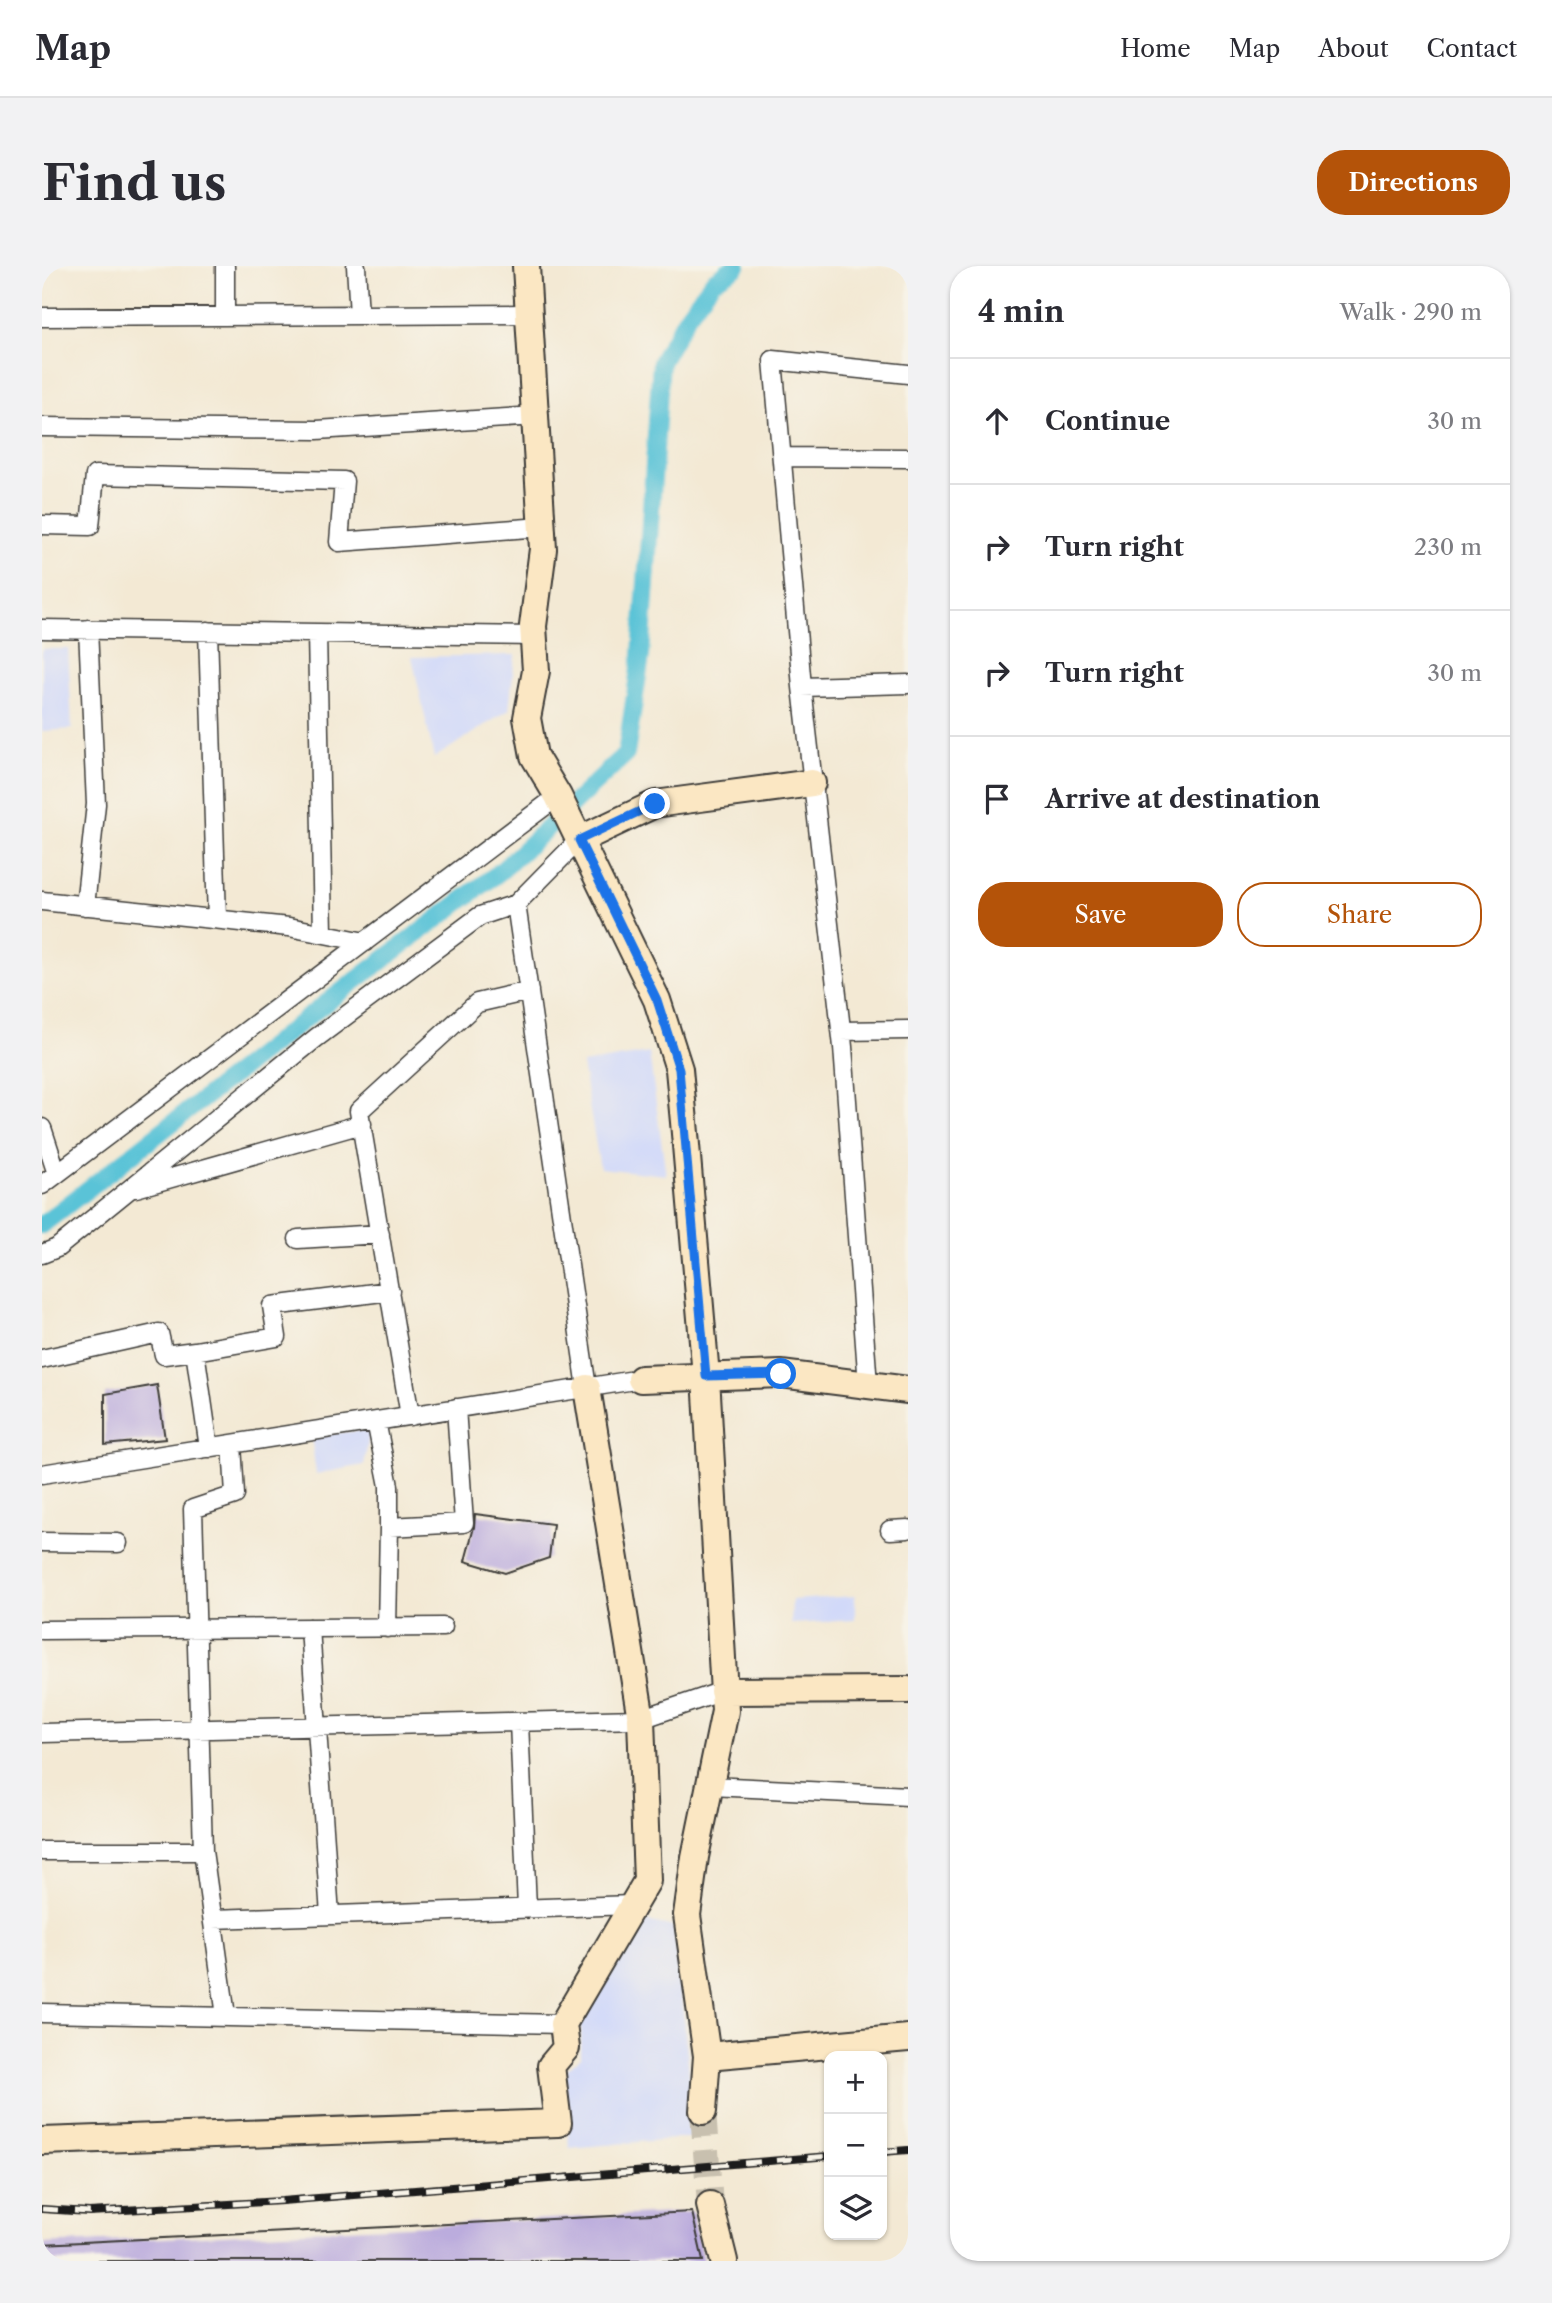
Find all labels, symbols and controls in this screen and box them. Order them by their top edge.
text: Map [35,28,111,69]
text: Home [1120,34,1191,63]
text: Map [1229,34,1280,63]
text: About [1318,34,1389,63]
text: Contact [1427,34,1517,63]
button: Directions [1317,150,1510,215]
text: Find us [42,152,226,213]
text: 4 min [978,293,1064,330]
text: Walk · 290 m [1340,298,1482,326]
icon: ahead [978,402,1016,440]
text: Continue [1045,405,1170,437]
text: 30 m [1427,407,1482,435]
icon: right [978,528,1016,566]
text: Turn right [1045,531,1184,563]
text: 230 m [1414,533,1482,561]
icon: right [978,654,1016,692]
text: Turn right [1045,657,1184,689]
text: 30 m [1427,659,1482,687]
icon: arrive [978,780,1016,818]
text: Arrive at destination [1045,783,1320,815]
route end [639,788,670,819]
button: Save [978,882,1223,947]
button: Share [1237,882,1482,947]
route start [765,1358,796,1389]
map controls [824,2051,887,2240]
button: + [824,2051,887,2114]
button: − [824,2114,887,2177]
button: layers [824,2177,887,2240]

